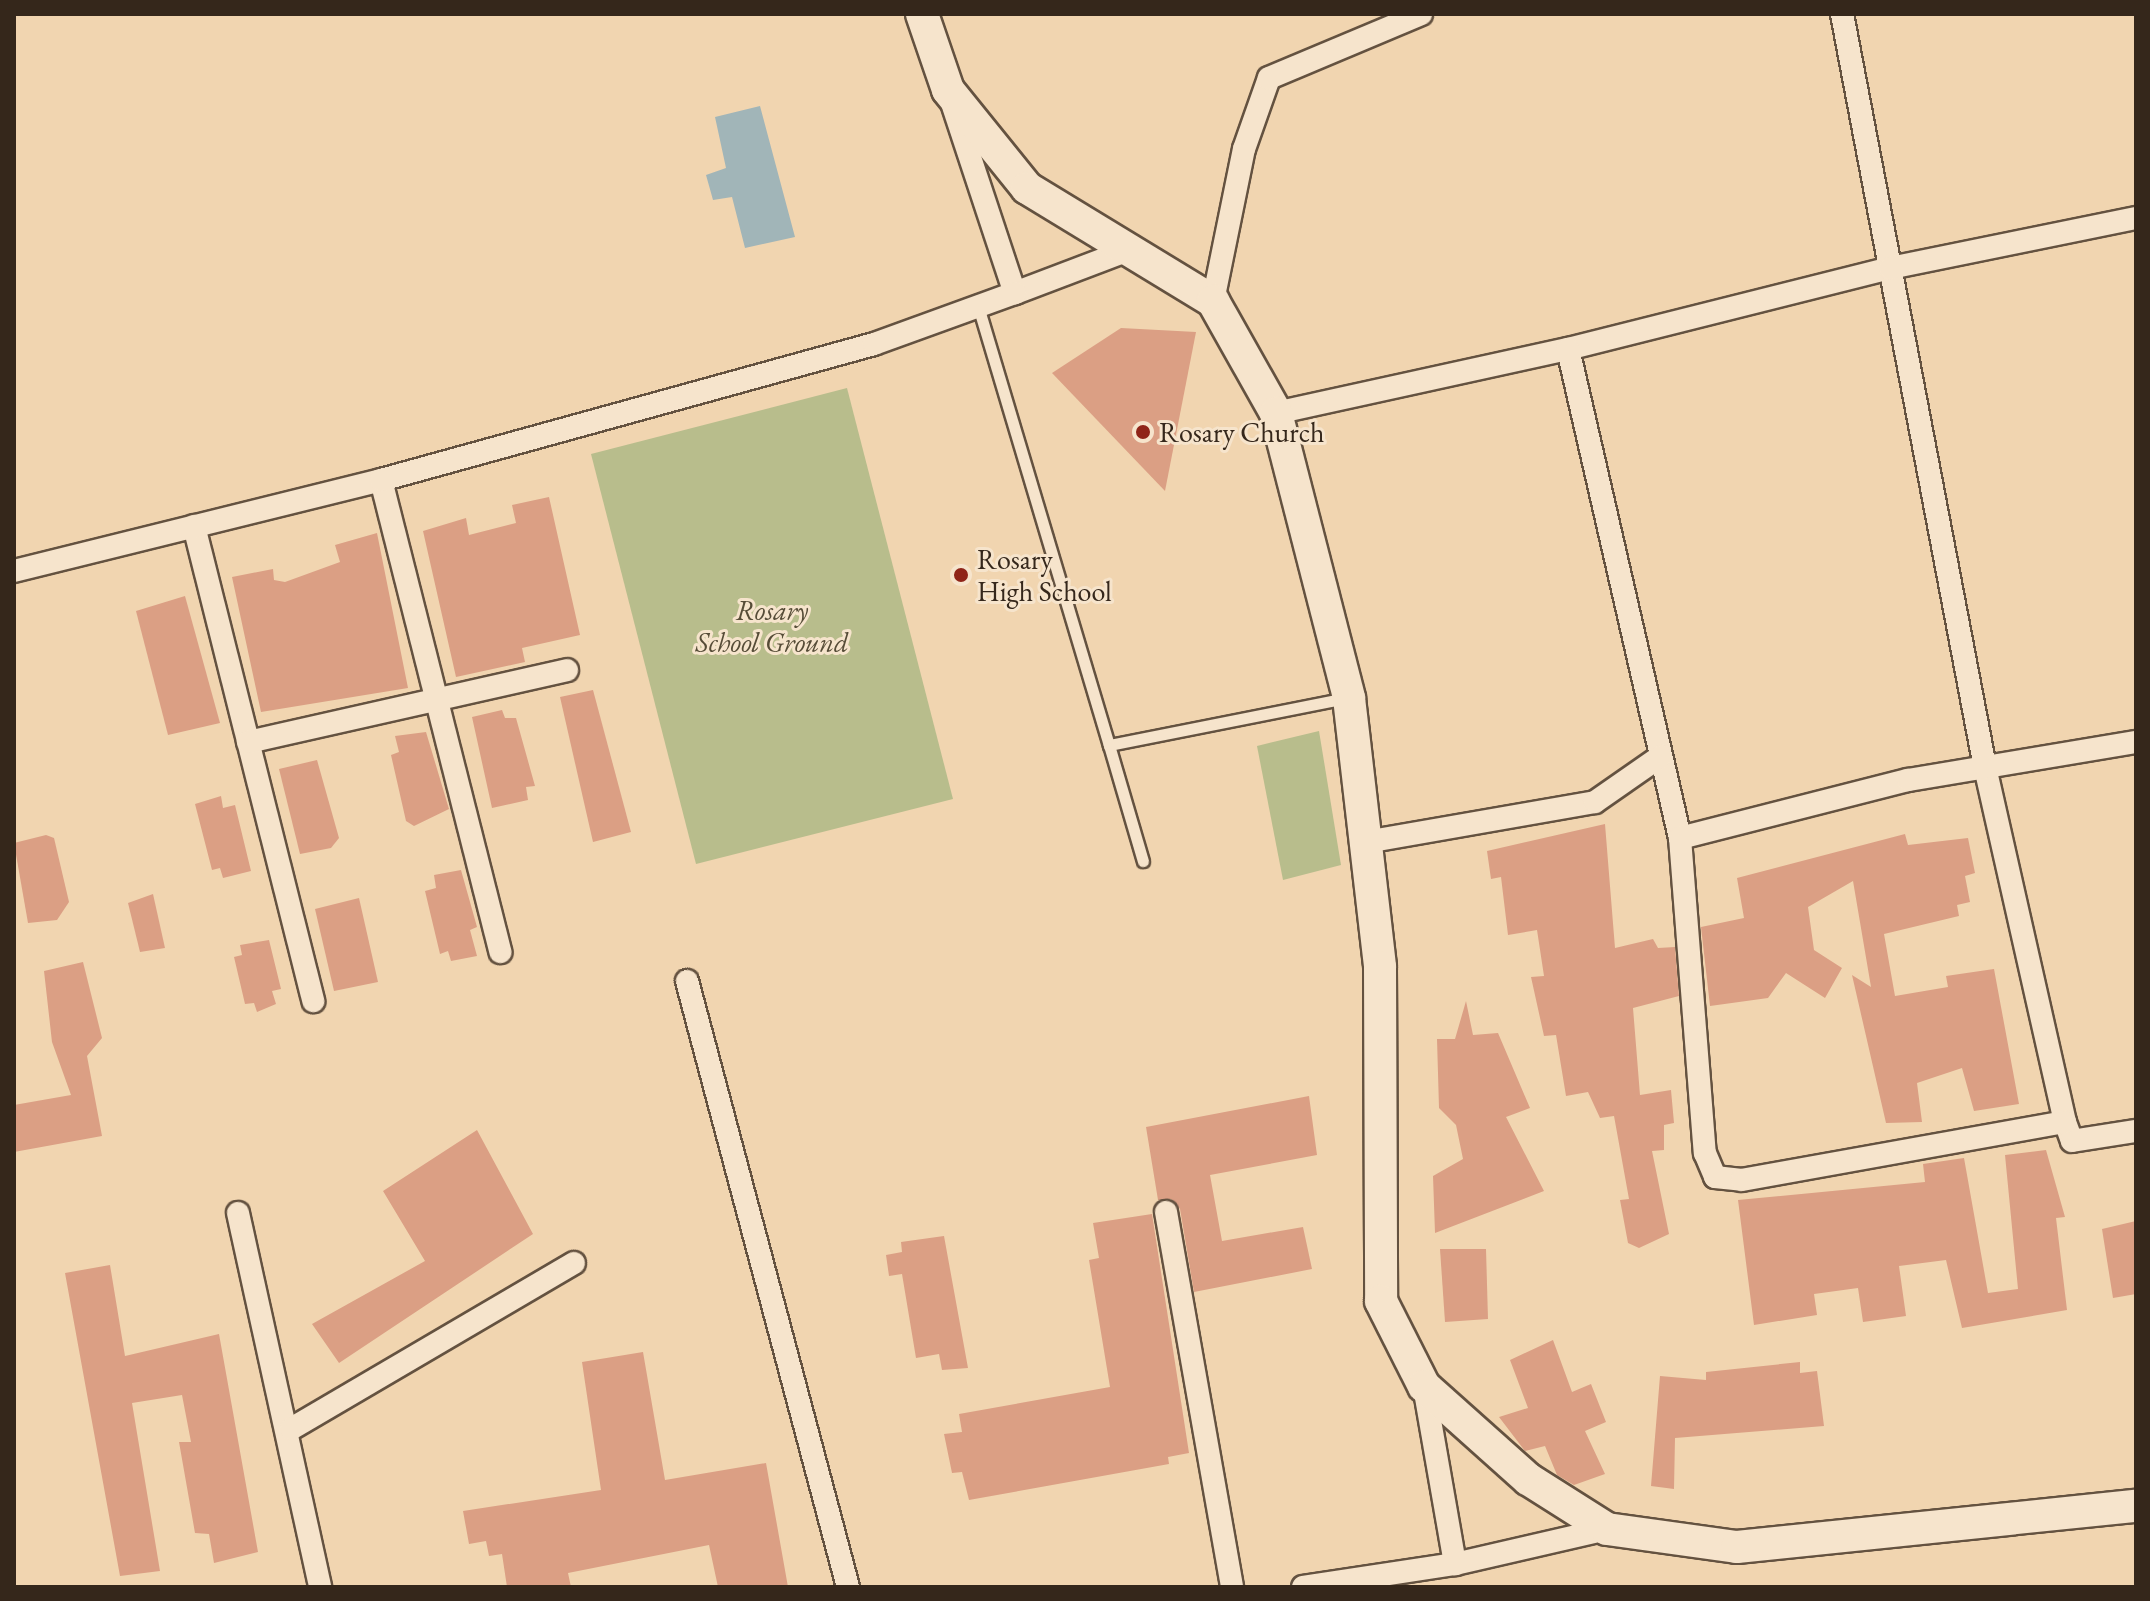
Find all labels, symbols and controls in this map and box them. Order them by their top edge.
place label: Rosary Church [1159,415,1324,449]
marker: Rosary Church [1134,423,1152,441]
place label: Rosary High School [977,542,1112,608]
marker: Rosary High School [952,566,970,584]
park label: Rosary School Ground [696,593,848,659]

